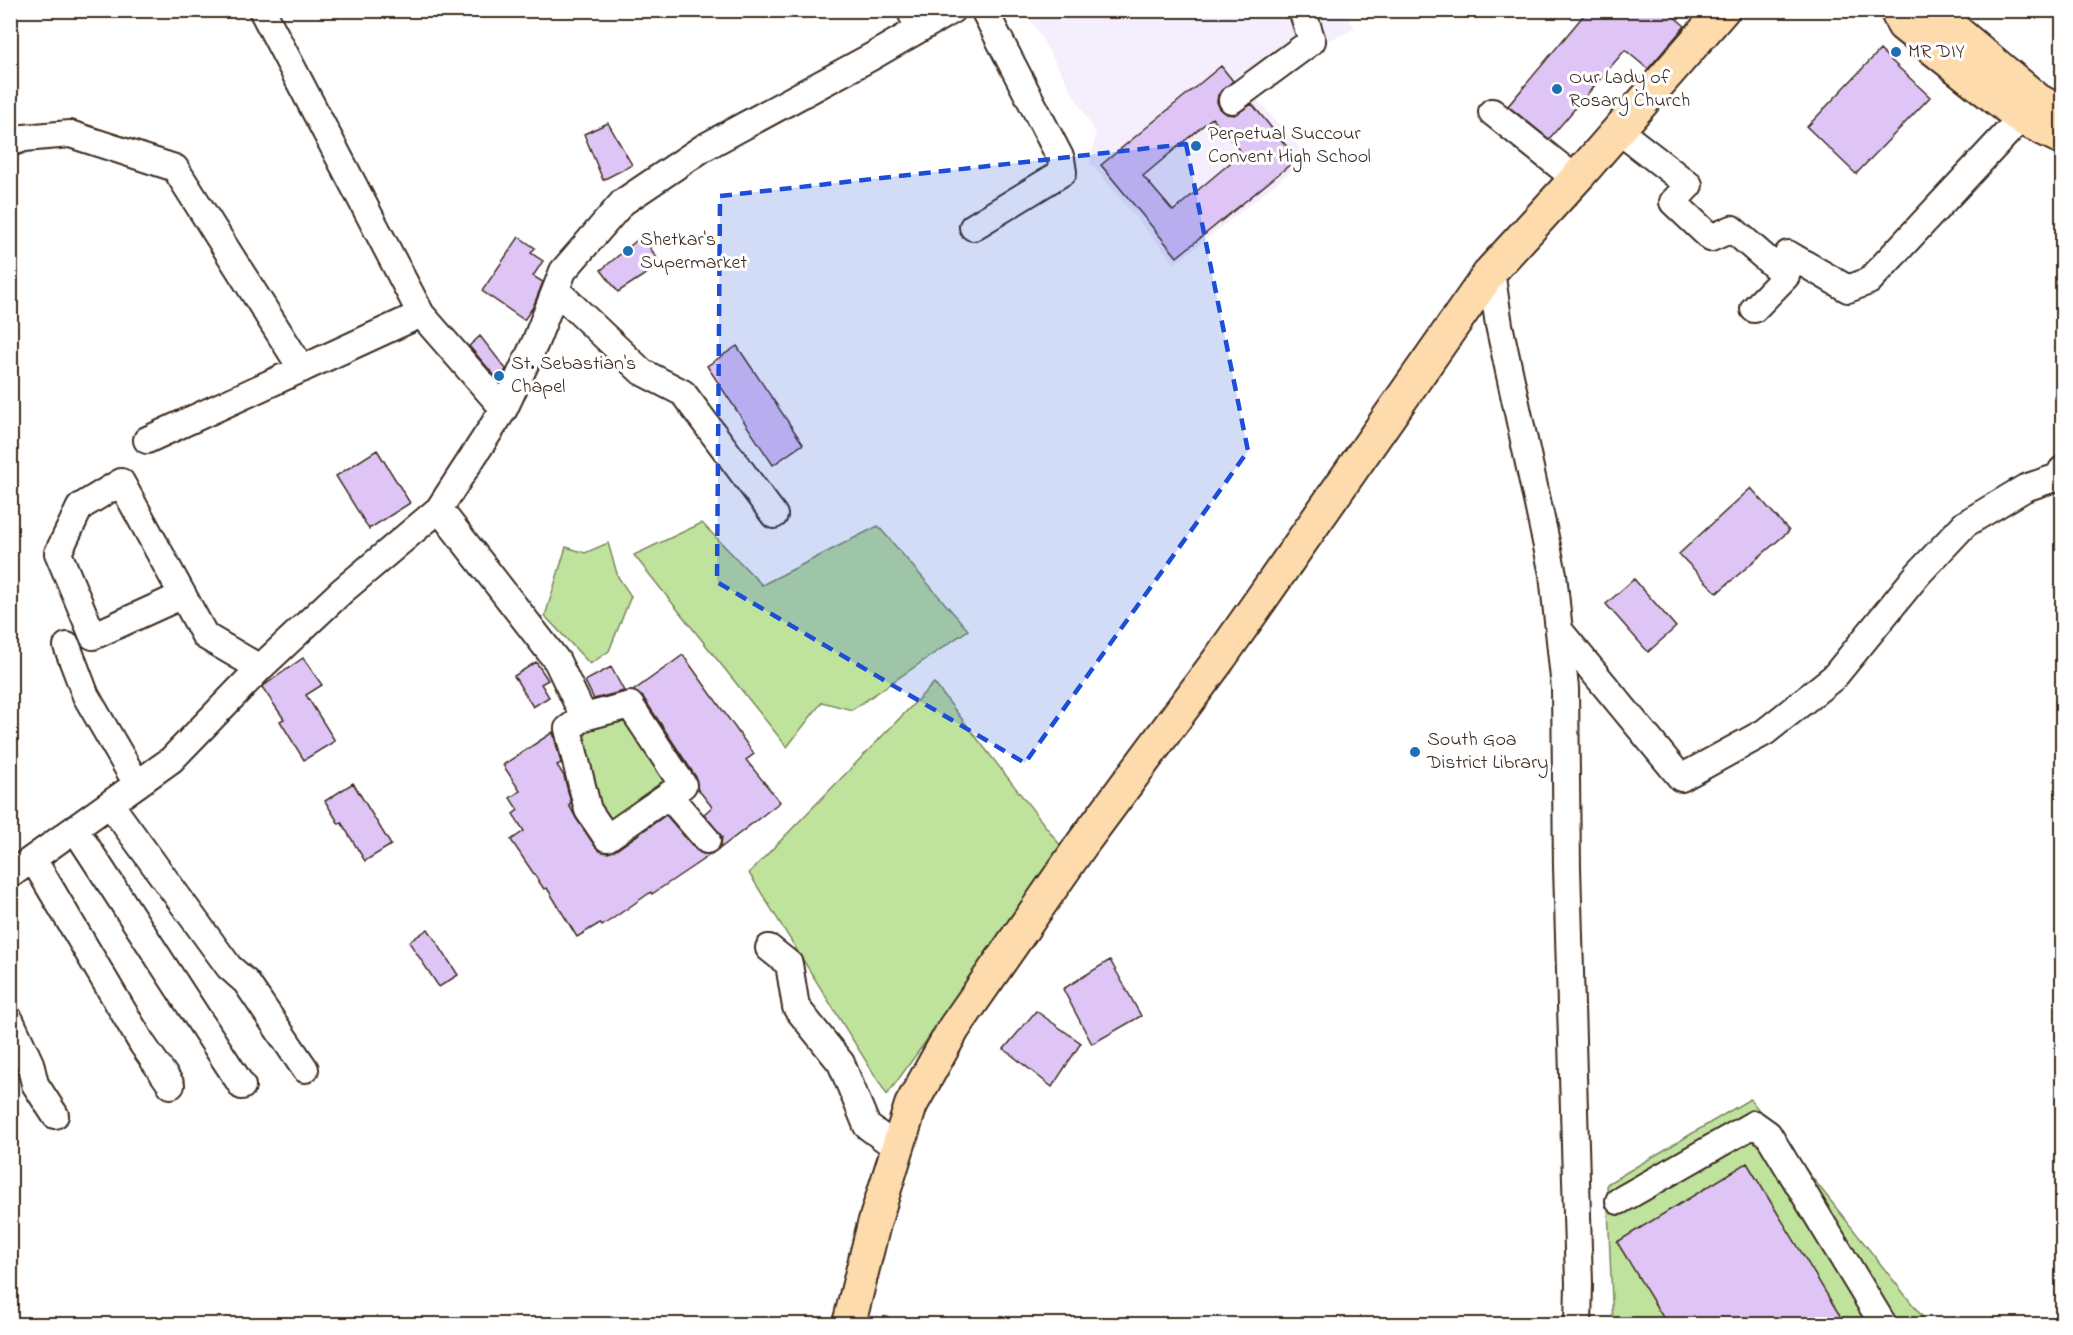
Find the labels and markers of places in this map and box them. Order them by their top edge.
place label: MR DIY [1908,38,1965,67]
marker: MR DIY [1889,45,1903,59]
place label: Our Lady of Rosary Church [1569,64,1690,116]
marker: Our Lady of Rosary Church [1550,82,1564,96]
place label: Perpetual Succour Convent High School [1208,120,1371,173]
marker: Perpetual Succour Convent High School [1189,139,1203,153]
place label: Shetkar's Supermarket [640,226,747,278]
marker: Shetkar's Supermarket [621,244,635,258]
place label: St. Sebastian's Chapel [511,350,636,402]
marker: St. Sebastian's Chapel [492,369,506,383]
place label: South Goa District Library [1426,726,1548,778]
marker: South Goa District Library [1408,745,1422,759]

